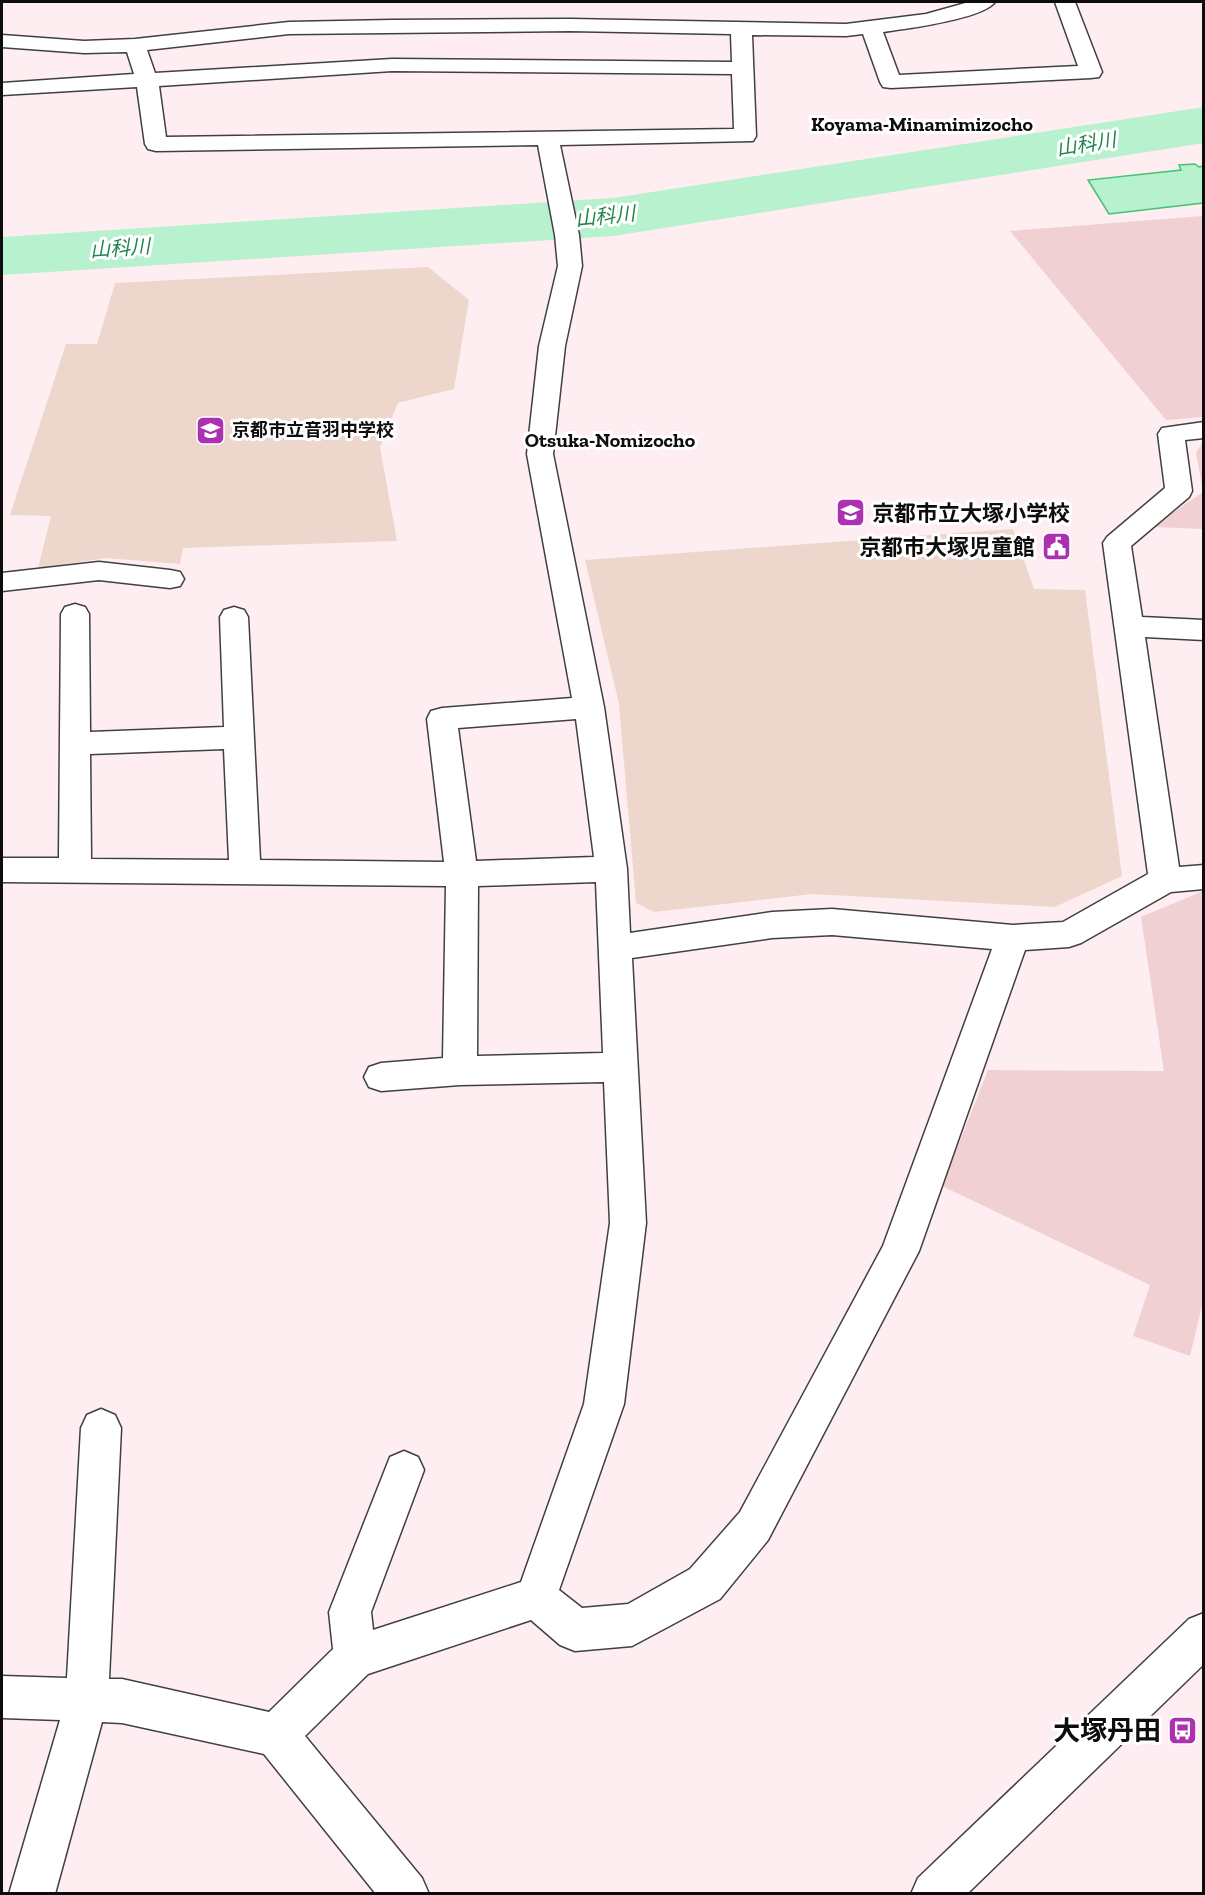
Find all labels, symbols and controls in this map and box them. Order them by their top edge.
district label: Koyama-Minamimizocho [811,112,1034,136]
water label: 山科川 [1054,127,1119,161]
water label: 山科川 [574,201,638,231]
water label: 山科川 [89,234,153,262]
school or university icon: 京都市立音羽中学校 [195,414,227,446]
place label: 京都市立音羽中学校 [232,419,394,441]
district label: Otsuka-Nomizocho [525,428,696,452]
school or university icon: 京都市立大塚小学校 [835,497,867,529]
place label: 京都市立大塚小学校 [872,500,1070,527]
public building icon: 京都市大塚児童館 [1040,531,1072,563]
place label: 京都市大塚児童館 [859,534,1035,561]
place label: 大塚丹田 [1053,1715,1161,1747]
bus stop icon: 大塚丹田 [1166,1715,1198,1747]

